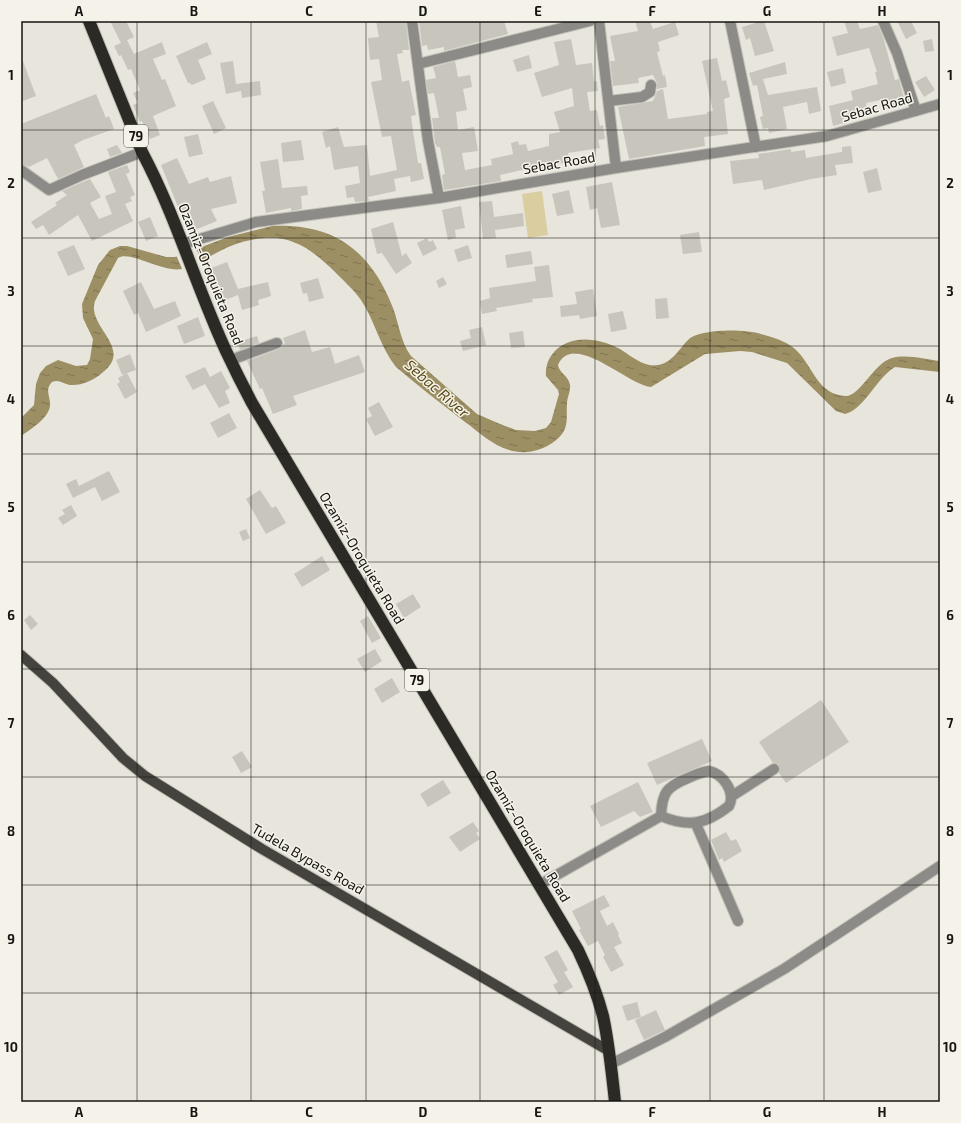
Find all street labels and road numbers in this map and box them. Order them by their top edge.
street label: Sebac Road [839,88,914,125]
road number: 79 [124,125,148,147]
street label: Sebac Road [521,148,596,177]
street label: Ozamiz-Oroquieta Road [175,201,248,347]
street label: Ozamiz-Oroquieta Road [316,489,409,627]
road number: 79 [405,669,429,691]
street label: Ozamiz-Oroquieta Road [482,767,575,905]
street label: Tudela Bypass Road [249,819,367,898]

